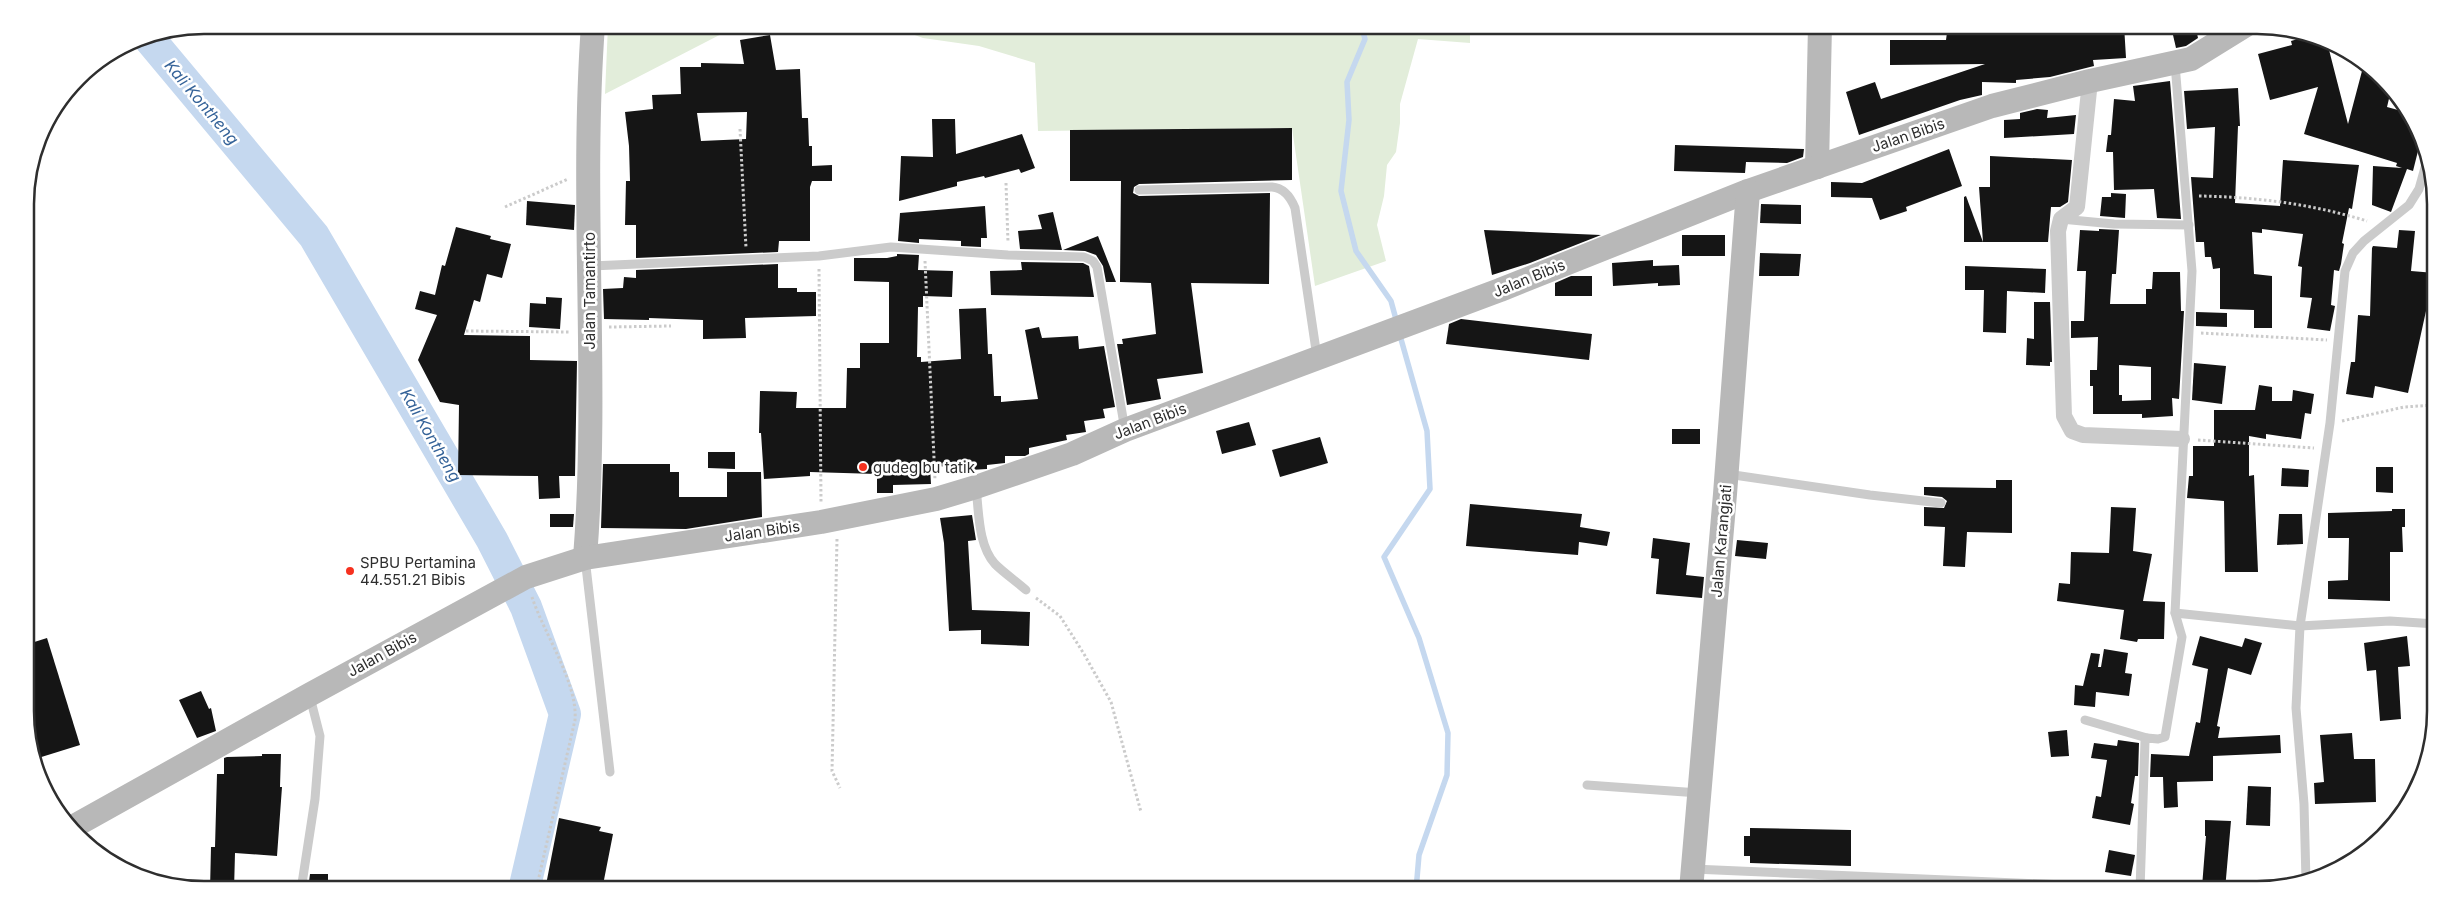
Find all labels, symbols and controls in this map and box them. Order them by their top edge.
water label: Kali Kontheng [161,56,243,149]
street label: Jalan Bibis [1869,114,1947,156]
street label: Jalan Tamantirto [580,232,599,350]
street label: Jalan Bibis [1490,255,1568,301]
water label: Kali Kontheng [396,385,466,485]
street label: Jalan Bibis [1111,398,1189,444]
place label: gudeg bu tatik [873,458,976,477]
marker: gudeg bu tatik [857,461,869,473]
street label: Jalan Karangjati [1707,484,1735,598]
street label: Jalan Bibis [723,516,801,546]
place label: SPBU Pertamina 44.551.21 Bibis [360,553,476,589]
marker: SPBU Pertamina 44.551.21 Bibis [344,565,356,577]
street label: Jalan Bibis [344,627,420,681]

